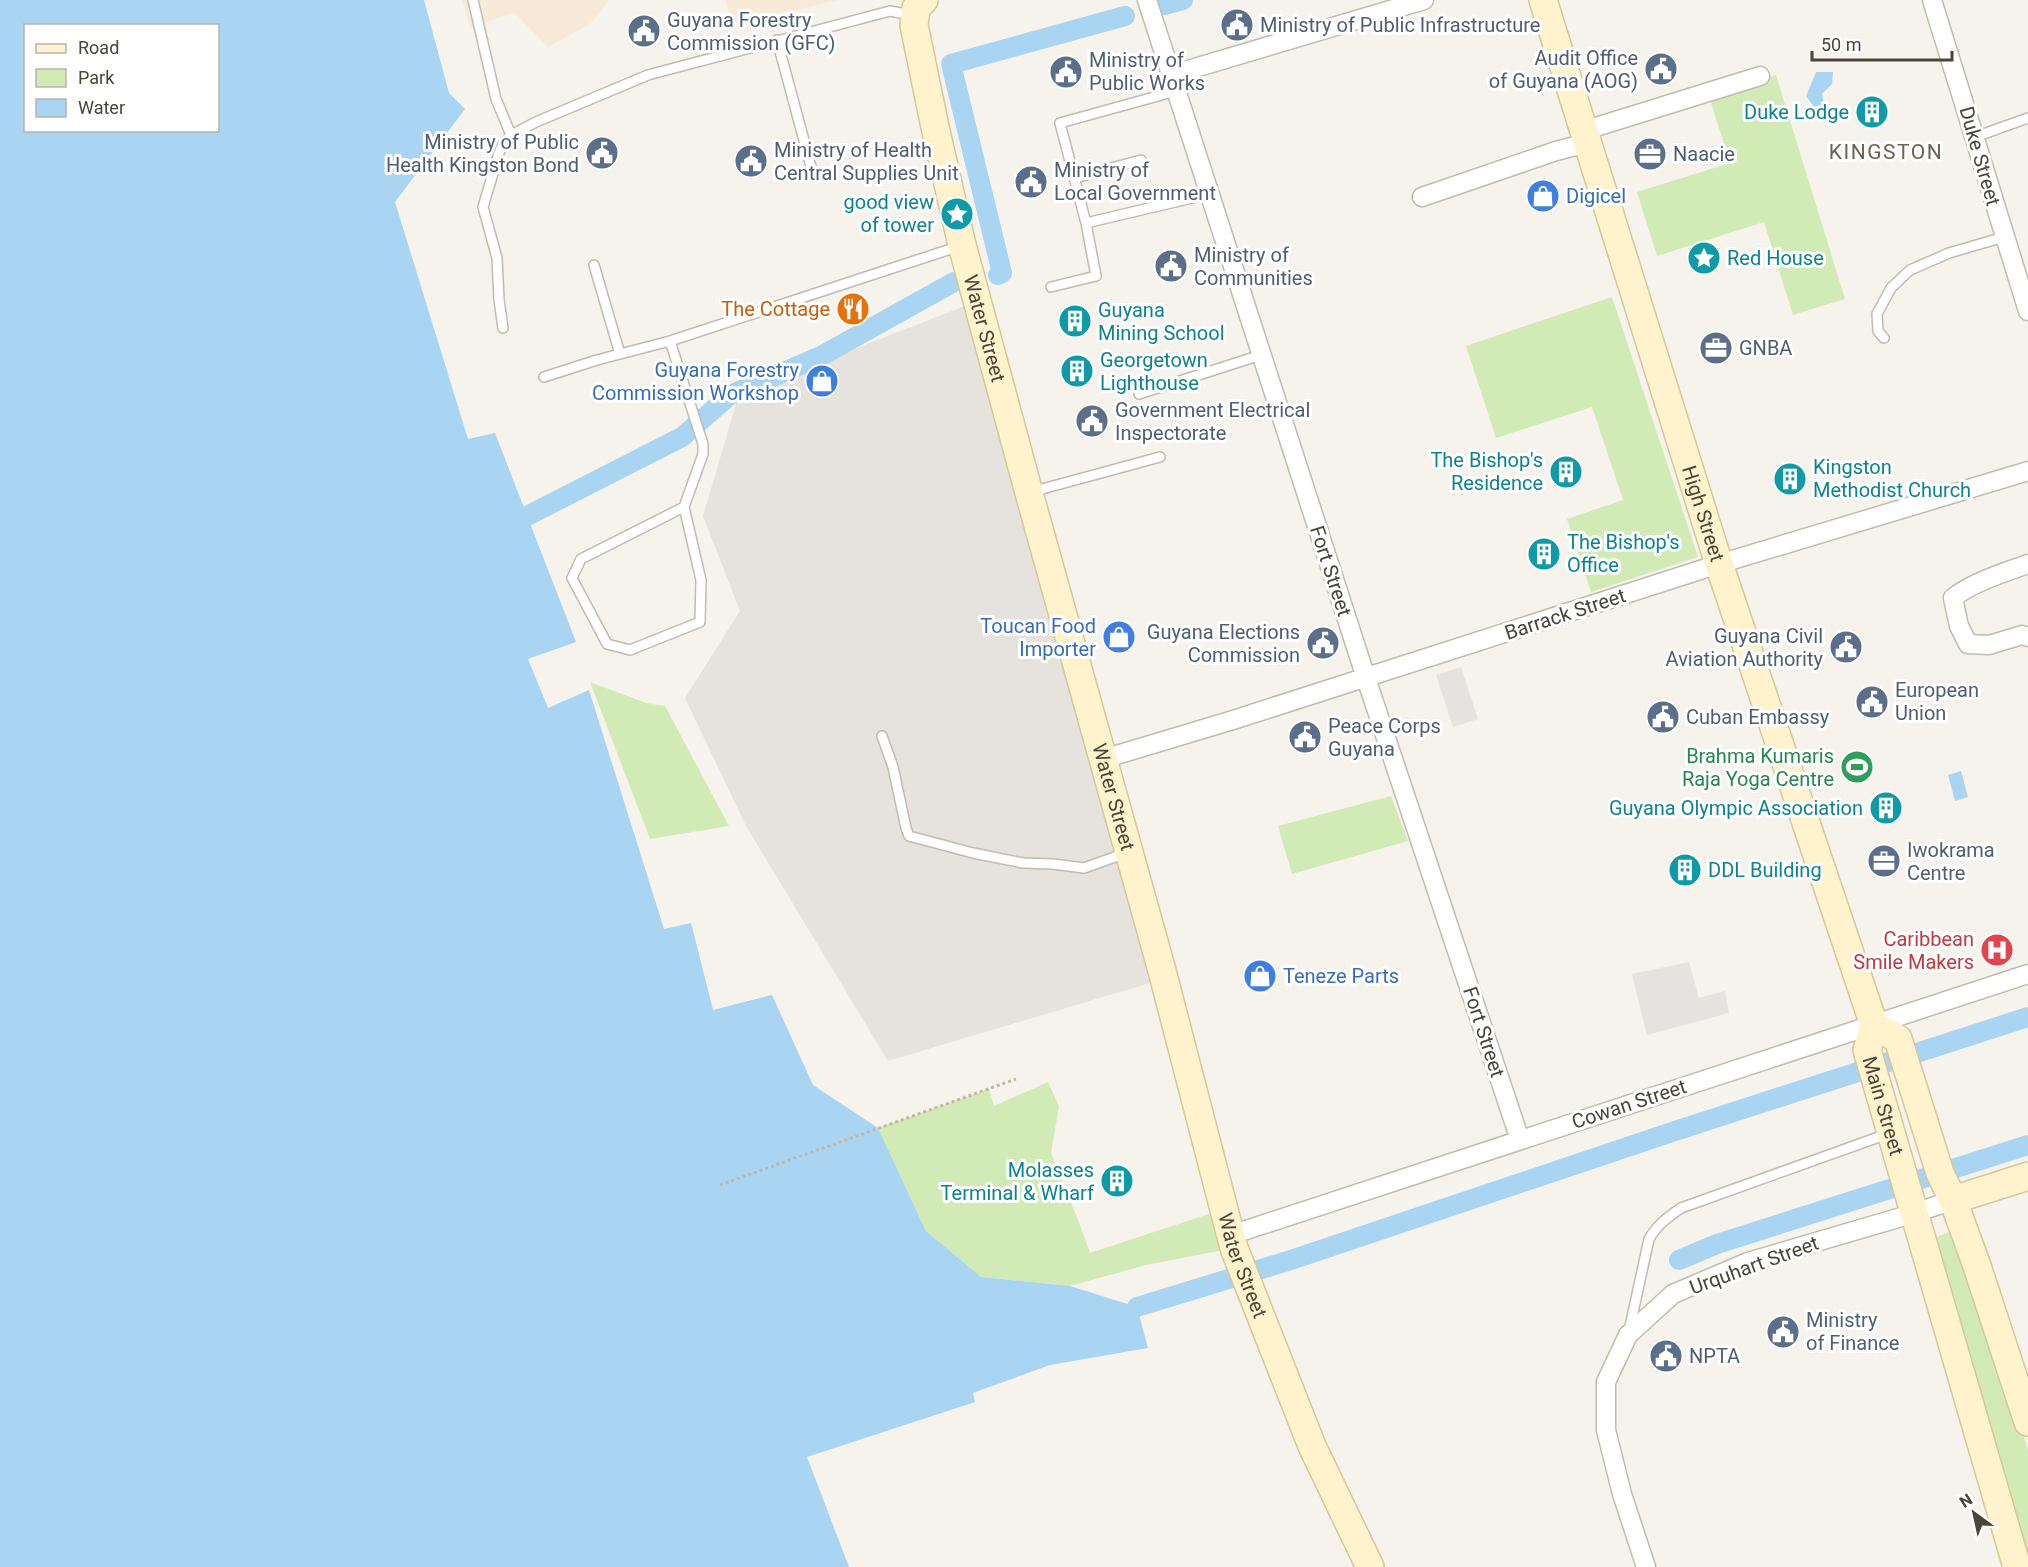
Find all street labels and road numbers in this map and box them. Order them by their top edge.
street label: Duke Street [1954,103,2006,209]
street label: Water Street [959,272,1010,385]
street label: High Street [1677,463,1729,564]
street label: Fort Street [1305,523,1357,619]
street label: Barrack Street [1502,583,1628,645]
street label: Water Street [1087,741,1140,853]
street label: Fort Street [1458,984,1510,1080]
street label: Main Street [1857,1053,1909,1158]
street label: Cowan Street [1569,1074,1689,1134]
street label: Water Street [1213,1210,1272,1321]
street label: Urquhart Street [1686,1231,1822,1299]

